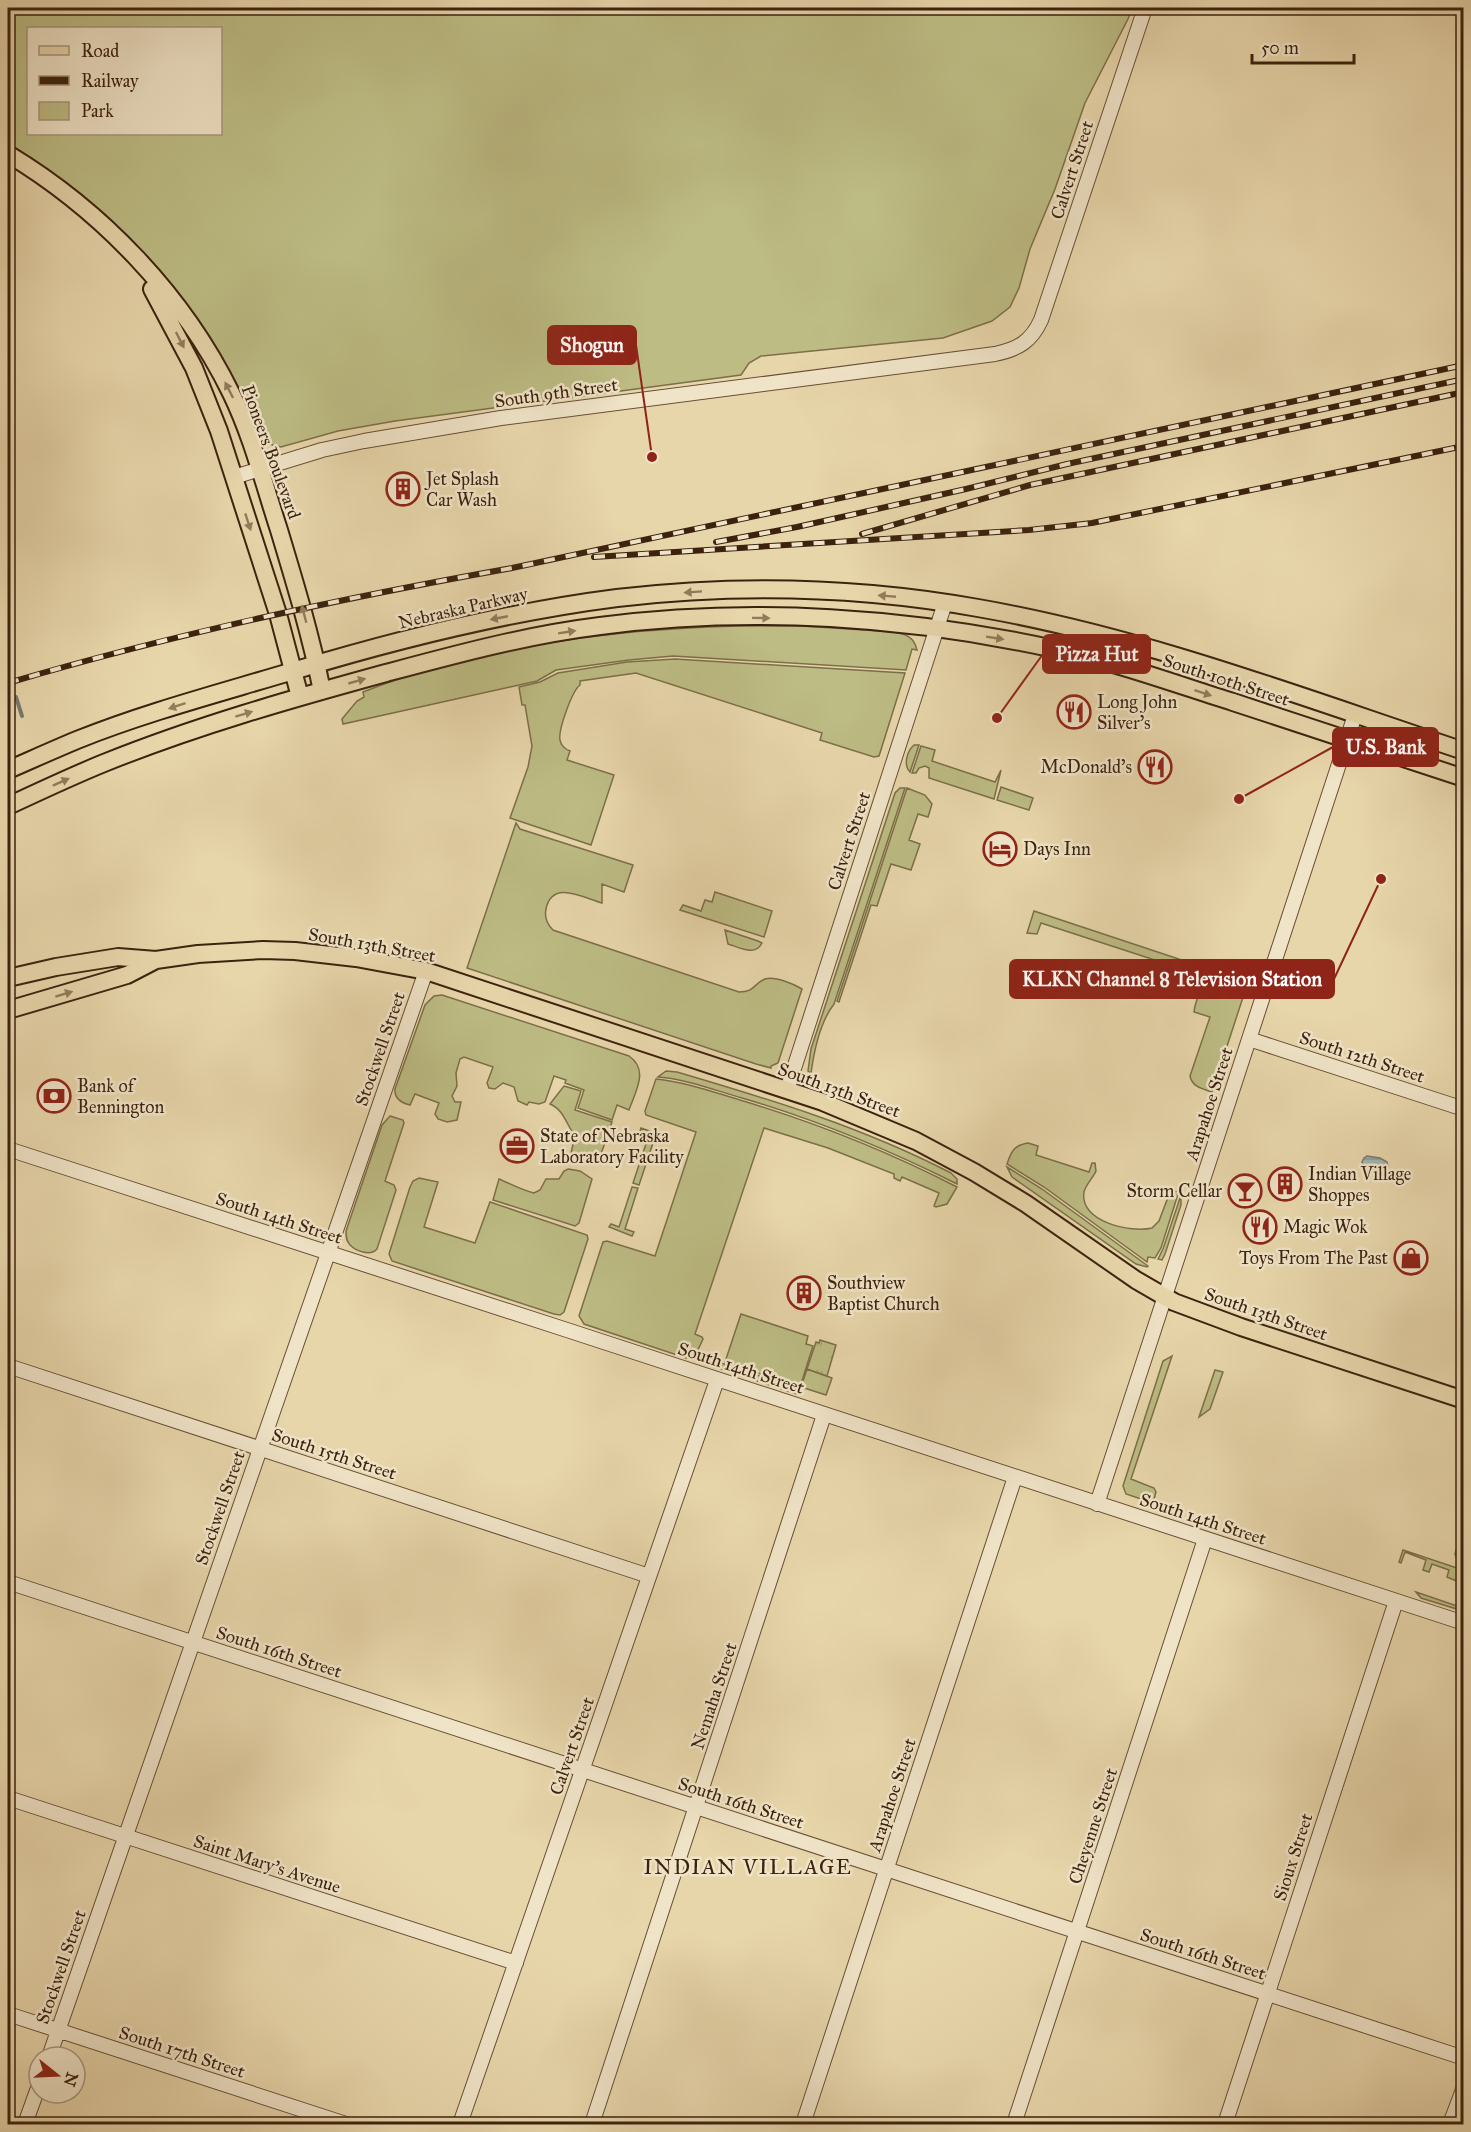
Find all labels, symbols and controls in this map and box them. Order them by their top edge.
legend [27,27,222,135]
scale bar [1252,27,1354,65]
text: 50 m [1261,37,1299,59]
text: Road [81,40,119,62]
text: Railway [81,70,139,92]
text: Park [81,100,114,122]
street label: Calvert Street [1046,117,1098,222]
callout: Shogun [548,326,636,364]
one-way arrow [175,331,185,348]
text: Shogun [560,333,624,358]
street label: South 9th Street [493,373,620,413]
one-way arrow [224,381,233,398]
street label: Pioneers Boulevard [237,382,305,522]
place label: Jet Splash Car Wash [424,468,499,511]
building icon: Jet Splash Car Wash [385,471,421,507]
one-way arrow [244,513,253,531]
street label: Nebraska Parkway [396,582,530,634]
one-way arrow [683,587,702,596]
one-way arrow [878,591,897,601]
one-way arrow [299,605,309,623]
one-way arrow [751,613,770,622]
one-way arrow [490,614,509,623]
one-way arrow [557,627,576,636]
one-way arrow [985,633,1004,642]
callout: Pizza Hut [1043,635,1150,673]
text: Pizza Hut [1055,642,1139,666]
street label: South 10th Street [1160,649,1293,711]
one-way arrow [347,676,366,686]
one-way arrow [1194,688,1212,698]
place label: Long John Silver's [1097,691,1178,734]
restaurant icon: Long John Silver's [1056,694,1092,730]
one-way arrow [168,701,186,711]
one-way arrow [235,709,253,718]
callout: U.S. Bank [1333,728,1438,766]
text: U.S. Bank [1346,735,1427,759]
restaurant icon: McDonald's [1137,749,1173,785]
place label: McDonald's [1041,756,1132,778]
one-way arrow [52,777,70,786]
street label: Calvert Street [823,788,875,893]
hotel icon: Days Inn [982,831,1018,867]
place label: Days Inn [1023,838,1091,860]
street label: South 13th Street [307,923,438,967]
callout: KLKN Channel 8 Television Station [1010,960,1334,998]
text: KLKN Channel 8 Television Station [1022,967,1322,991]
one-way arrow [55,988,73,998]
street label: Stockwell Street [350,988,410,1109]
street label: South 12th Street [1297,1026,1428,1088]
street label: Arapahoe Street [1180,1044,1238,1165]
street label: South 13th Street [775,1058,904,1123]
place label: Bank of Bennington [77,1075,165,1119]
bank icon: Bank of Bennington [36,1078,72,1114]
place label: State of Nebraska Laboratory Facility [540,1125,684,1168]
office icon: State of Nebraska Laboratory Facility [499,1128,535,1164]
place label: Indian Village Shoppes [1308,1163,1411,1206]
building icon: Indian Village Shoppes [1267,1166,1303,1202]
bar icon: Storm Cellar [1227,1173,1263,1209]
place label: Storm Cellar [1127,1180,1222,1202]
street label: South 14th Street [213,1187,346,1249]
restaurant icon: Magic Wok [1242,1209,1278,1245]
place label: Magic Wok [1283,1216,1368,1239]
shop icon: Toys From The Past [1393,1240,1429,1276]
place label: Toys From The Past [1239,1247,1389,1269]
place label: Southview Baptist Church [827,1272,940,1315]
building icon: Southview Baptist Church [786,1275,822,1311]
street label: South 13th Street [1202,1283,1331,1346]
street label: South 14th Street [675,1337,808,1399]
street label: South 15th Street [269,1423,400,1485]
street label: Stockwell Street [190,1447,250,1568]
street label: South 14th Street [1137,1488,1270,1550]
street label: South 16th Street [213,1621,345,1683]
street label: Nemaha Street [686,1639,742,1752]
street label: Calvert Street [545,1694,599,1798]
street label: Arapahoe Street [863,1735,921,1856]
street label: Cheyenne Street [1064,1765,1122,1887]
street label: South 16th Street [675,1772,807,1834]
street label: Sioux Street [1269,1810,1318,1903]
street label: Saint Mary's Avenue [191,1830,343,1898]
district label: INDIAN VILLAGE [644,1854,852,1880]
street label: Stockwell Street [31,1906,91,2027]
street label: South 16th Street [1137,1923,1269,1985]
street label: South 17th Street [116,2021,248,2083]
north arrow [27,2045,87,2105]
text: N [60,2070,82,2089]

